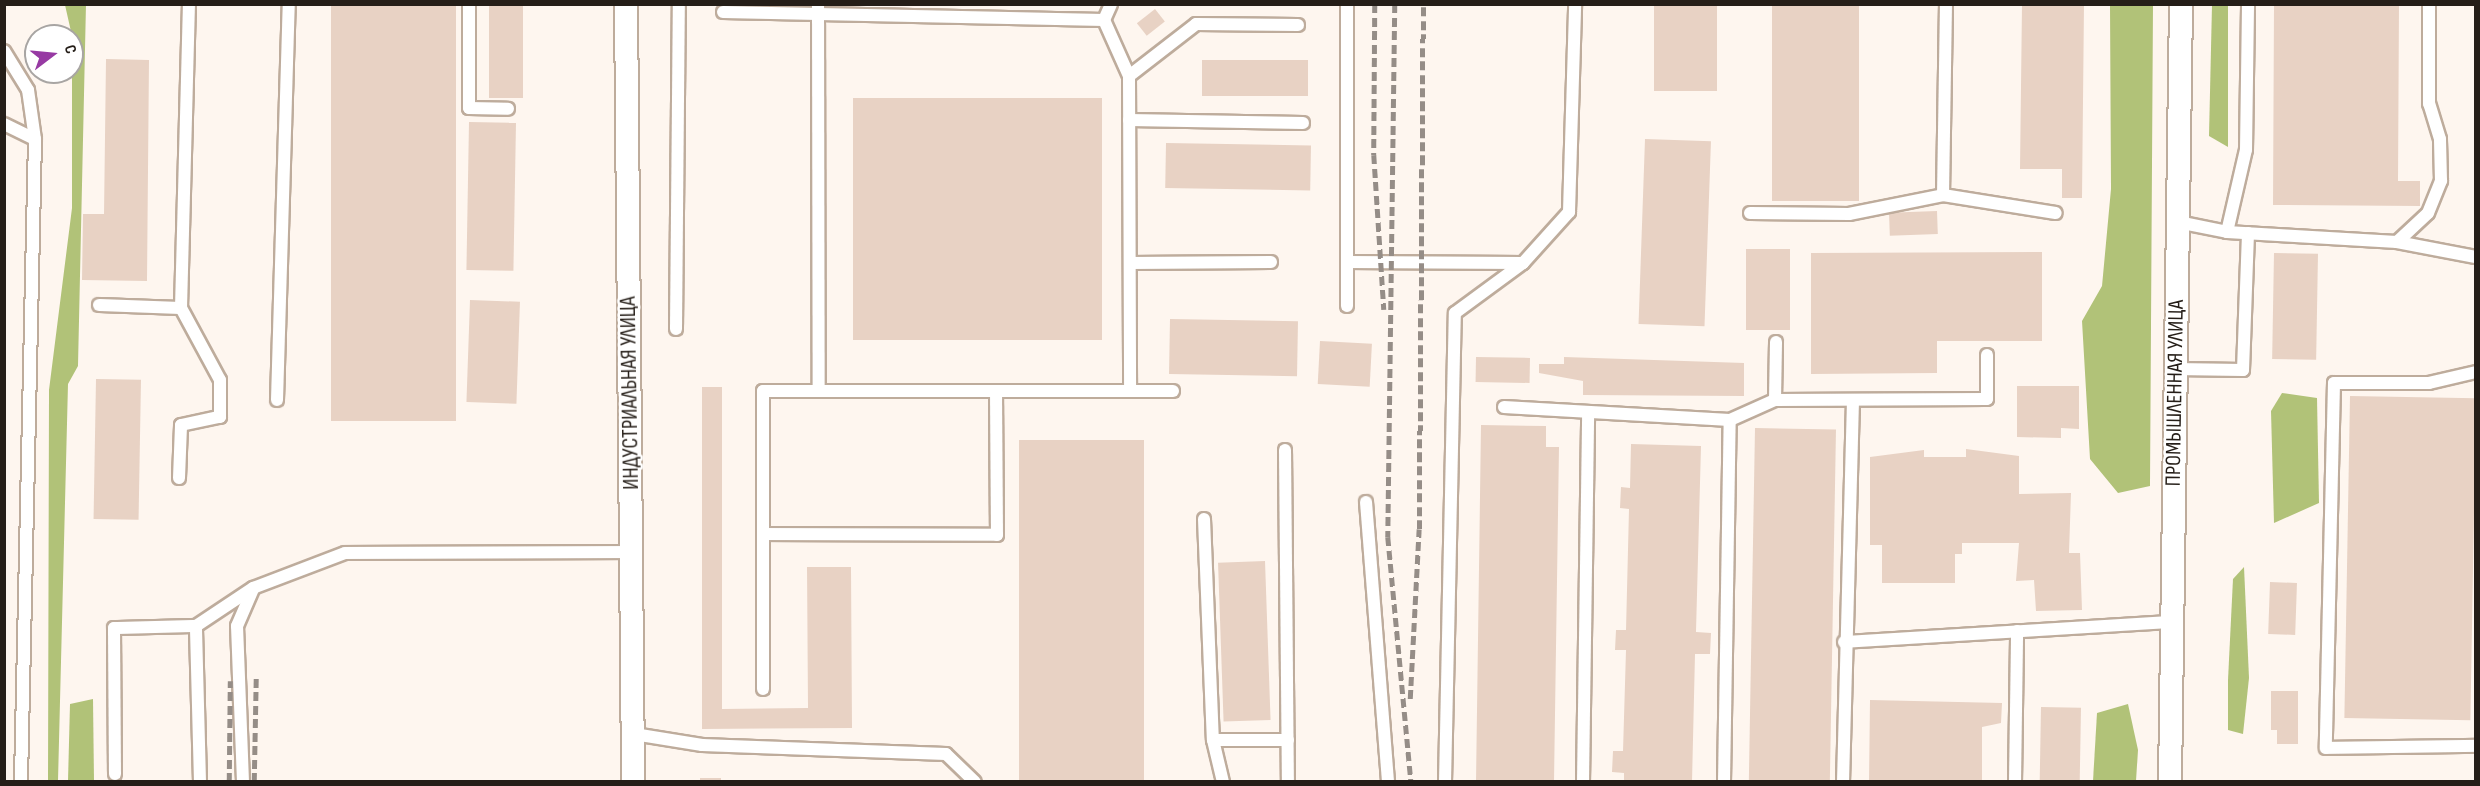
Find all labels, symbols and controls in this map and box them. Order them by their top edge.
north arrow [24,24,84,84]
text: С [60,43,80,56]
street label: ИНДУСТРИАЛЬНАЯ УЛИЦА [615,296,645,490]
street label: ПРОМЫШЛЕННАЯ УЛИЦА [2160,299,2190,487]

